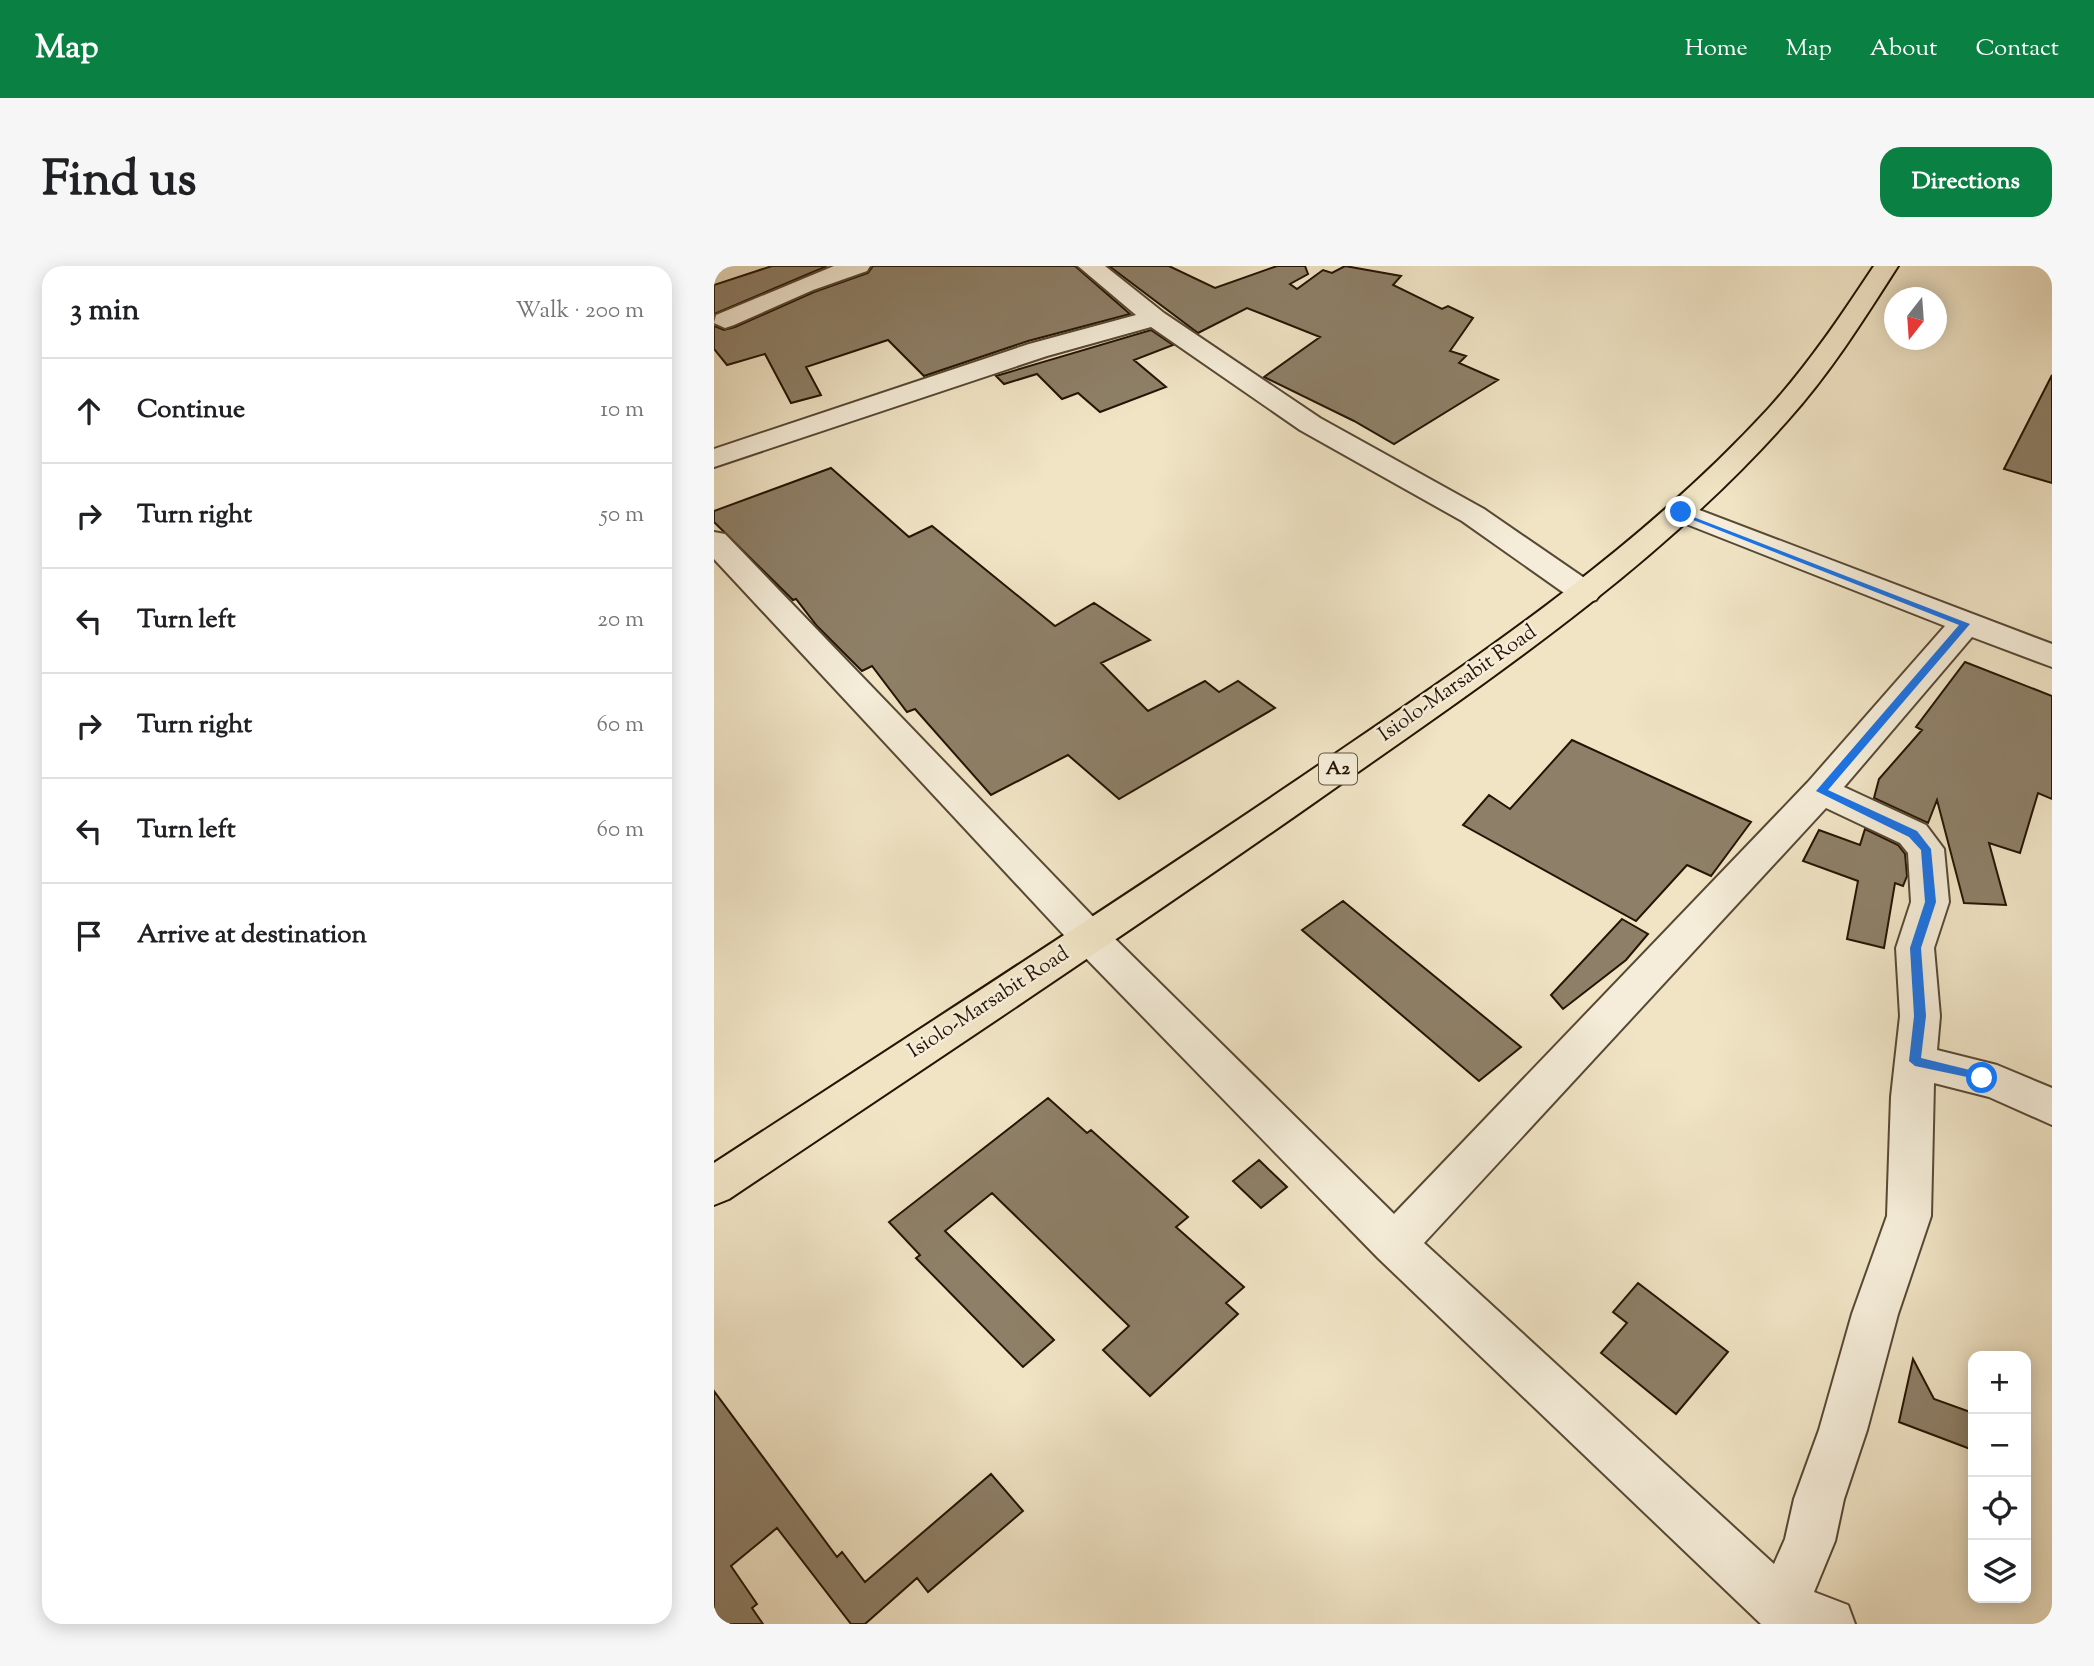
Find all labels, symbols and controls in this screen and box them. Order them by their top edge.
text: Map [35,25,99,73]
text: Home [1685,32,1748,66]
text: Map [1786,32,1832,66]
text: About [1870,32,1937,66]
text: Contact [1975,32,2059,66]
text: Find us [42,147,196,217]
button: Directions [1880,147,2052,217]
north arrow [1884,287,1947,350]
text: 3 min [70,290,140,333]
text: Walk · 200 m [515,295,644,328]
icon: ahead [70,392,108,430]
text: Continue [137,392,245,429]
text: 10 m [600,394,644,427]
route end [1665,496,1696,527]
icon: right [70,497,108,535]
text: Turn right [137,497,252,534]
text: 50 m [600,499,644,532]
icon: left [70,602,108,640]
text: Turn left [137,602,236,639]
text: 20 m [597,604,644,637]
street label: Isiolo-Marsabit Road [1373,618,1543,750]
icon: right [70,707,108,745]
text: Turn right [137,707,252,744]
text: 60 m [596,709,644,742]
road number: A2 [1319,754,1357,784]
icon: left [70,812,108,850]
text: Turn left [137,812,236,849]
text: 60 m [596,814,644,847]
icon: arrive [70,917,108,955]
text: Arrive at destination [137,917,367,954]
street label: Isiolo-Marsabit Road [902,939,1076,1066]
route start [1966,1062,1997,1093]
map controls [1968,1351,2031,1603]
button: + [1968,1351,2031,1414]
button: − [1968,1414,2031,1477]
button: locate [1968,1477,2031,1540]
button: layers [1968,1540,2031,1603]

